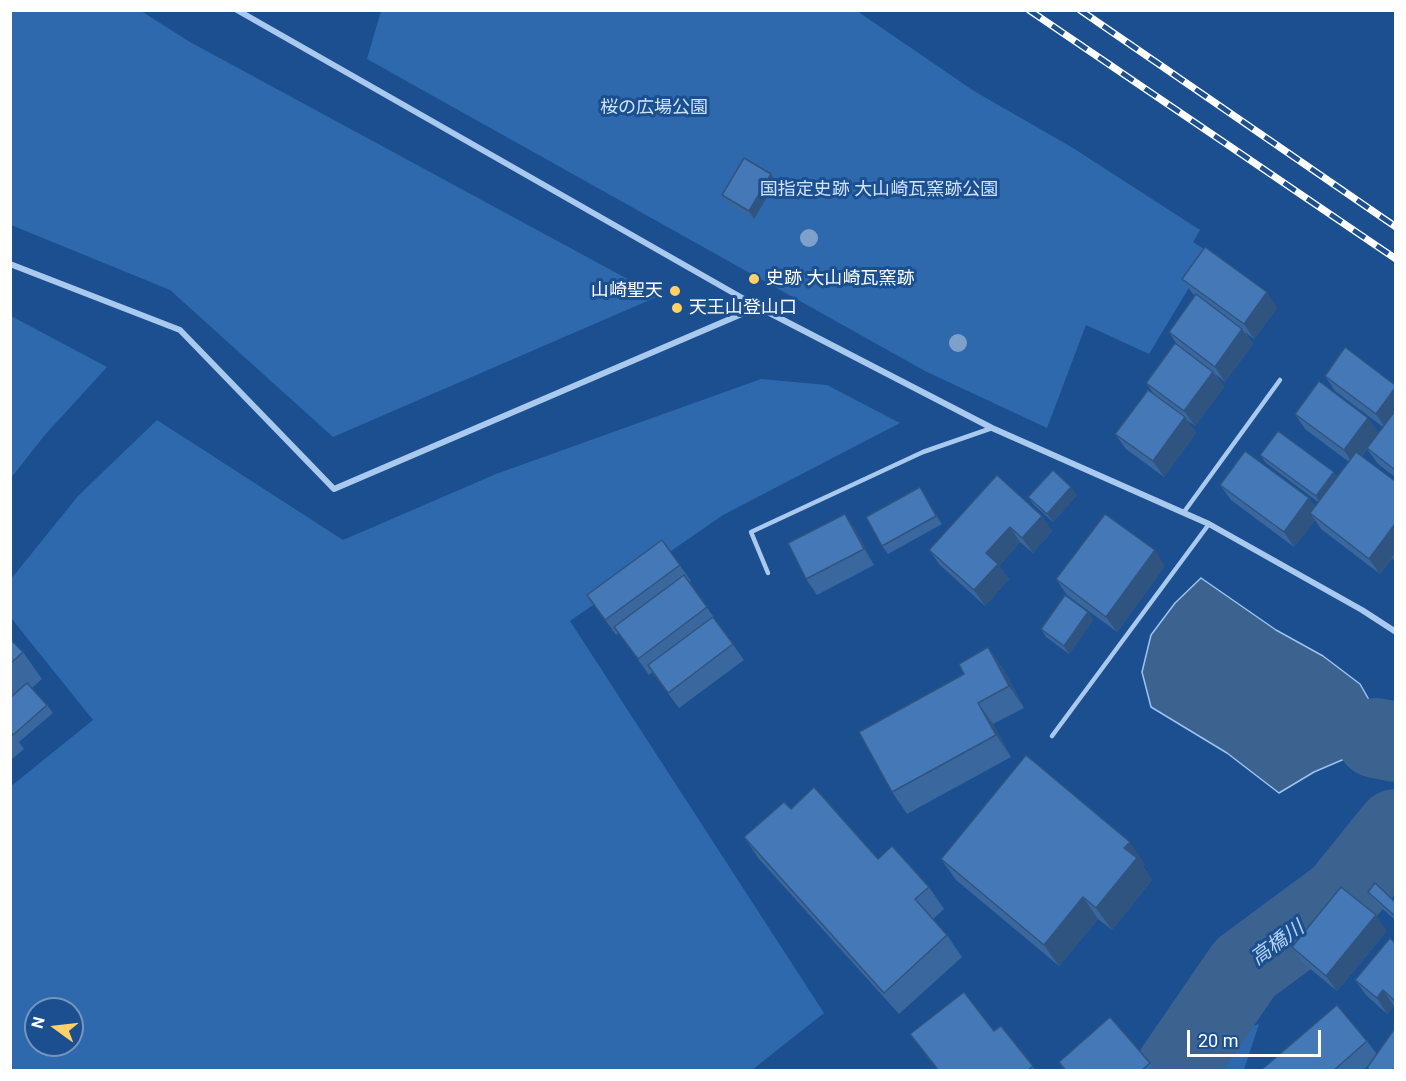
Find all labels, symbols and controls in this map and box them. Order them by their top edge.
park label: 桜の広場公園 [600,97,708,119]
park label: 国指定史跡 大山崎瓦窯跡公園 [760,179,998,201]
place label: 史跡 大山崎瓦窯跡 [766,268,914,290]
marker: 史跡 大山崎瓦窯跡 [747,272,761,286]
place label: 山崎聖天 [591,280,663,302]
marker: 山崎聖天 [668,284,682,298]
place label: 天王山登山口 [689,297,797,319]
marker: 天王山登山口 [670,301,684,315]
water label: 高橋川 [1247,917,1309,971]
north arrow [24,997,84,1057]
text: N [27,1015,49,1031]
scale bar [1190,1018,1324,1056]
text: 20 m [1198,1030,1238,1051]

